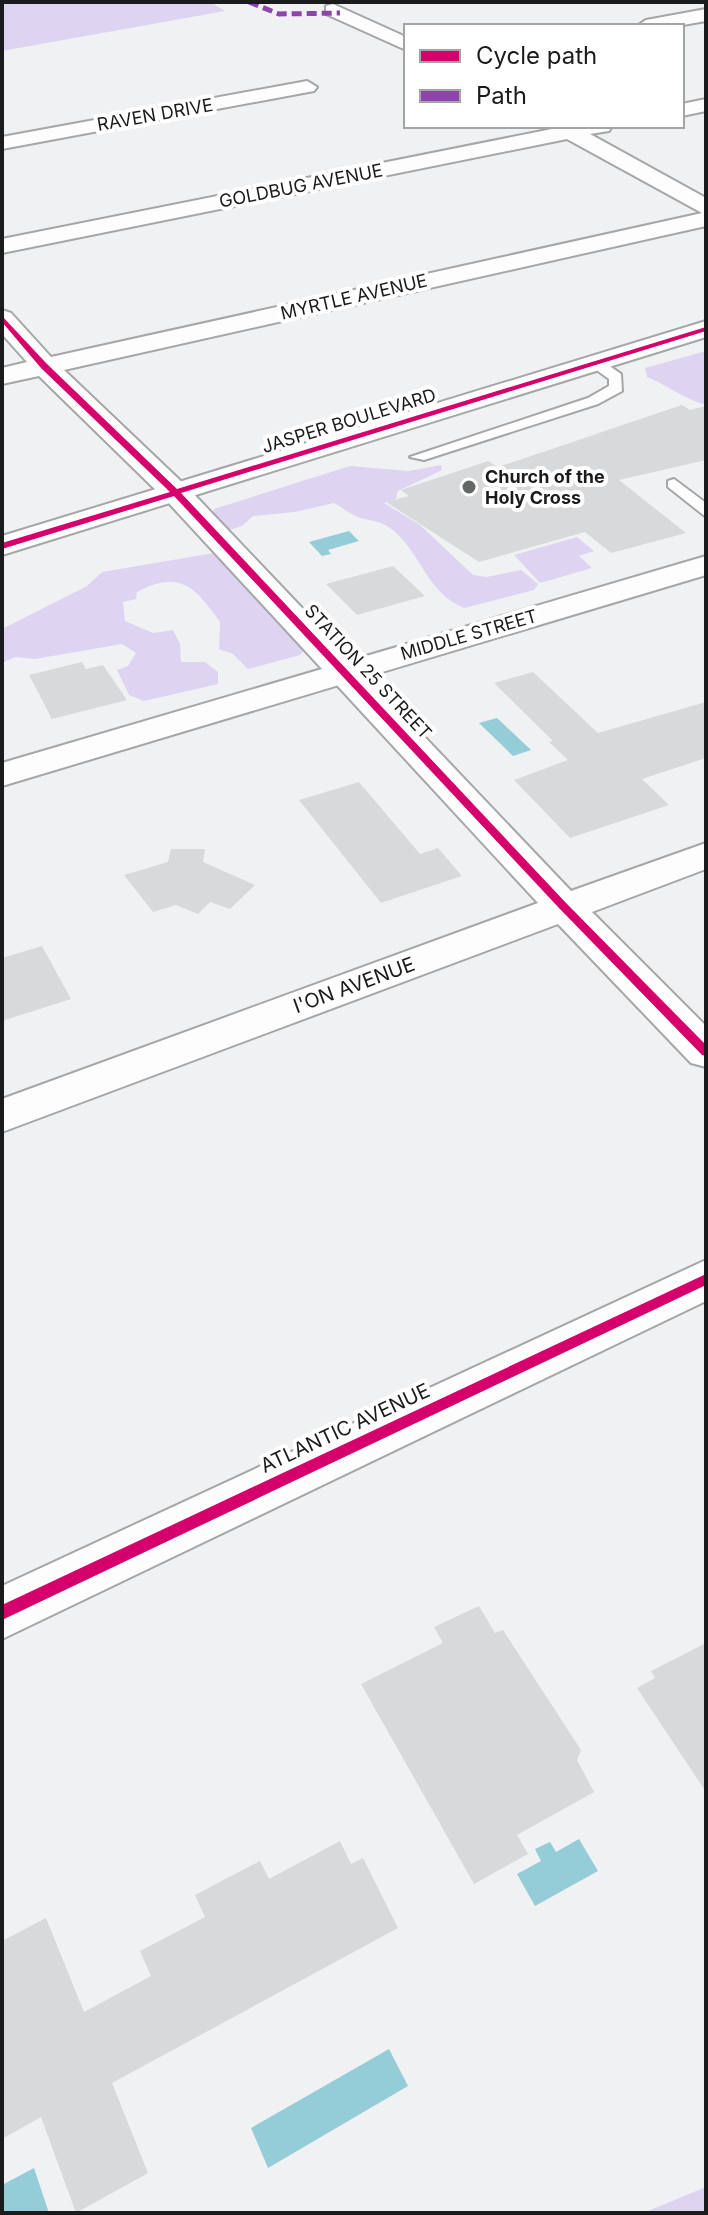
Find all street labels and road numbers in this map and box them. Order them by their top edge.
street label: RAVEN DRIVE [95,94,214,135]
street label: GOLDBUG AVENUE [217,159,384,212]
street label: MYRTLE AVENUE [278,269,429,324]
street label: JASPER BOULEVARD [259,384,438,457]
street label: STATION 25 STREET [301,600,436,743]
street label: MIDDLE STREET [398,605,540,664]
street label: I'ON AVENUE [290,952,418,1018]
street label: ATLANTIC AVENUE [257,1378,433,1478]

